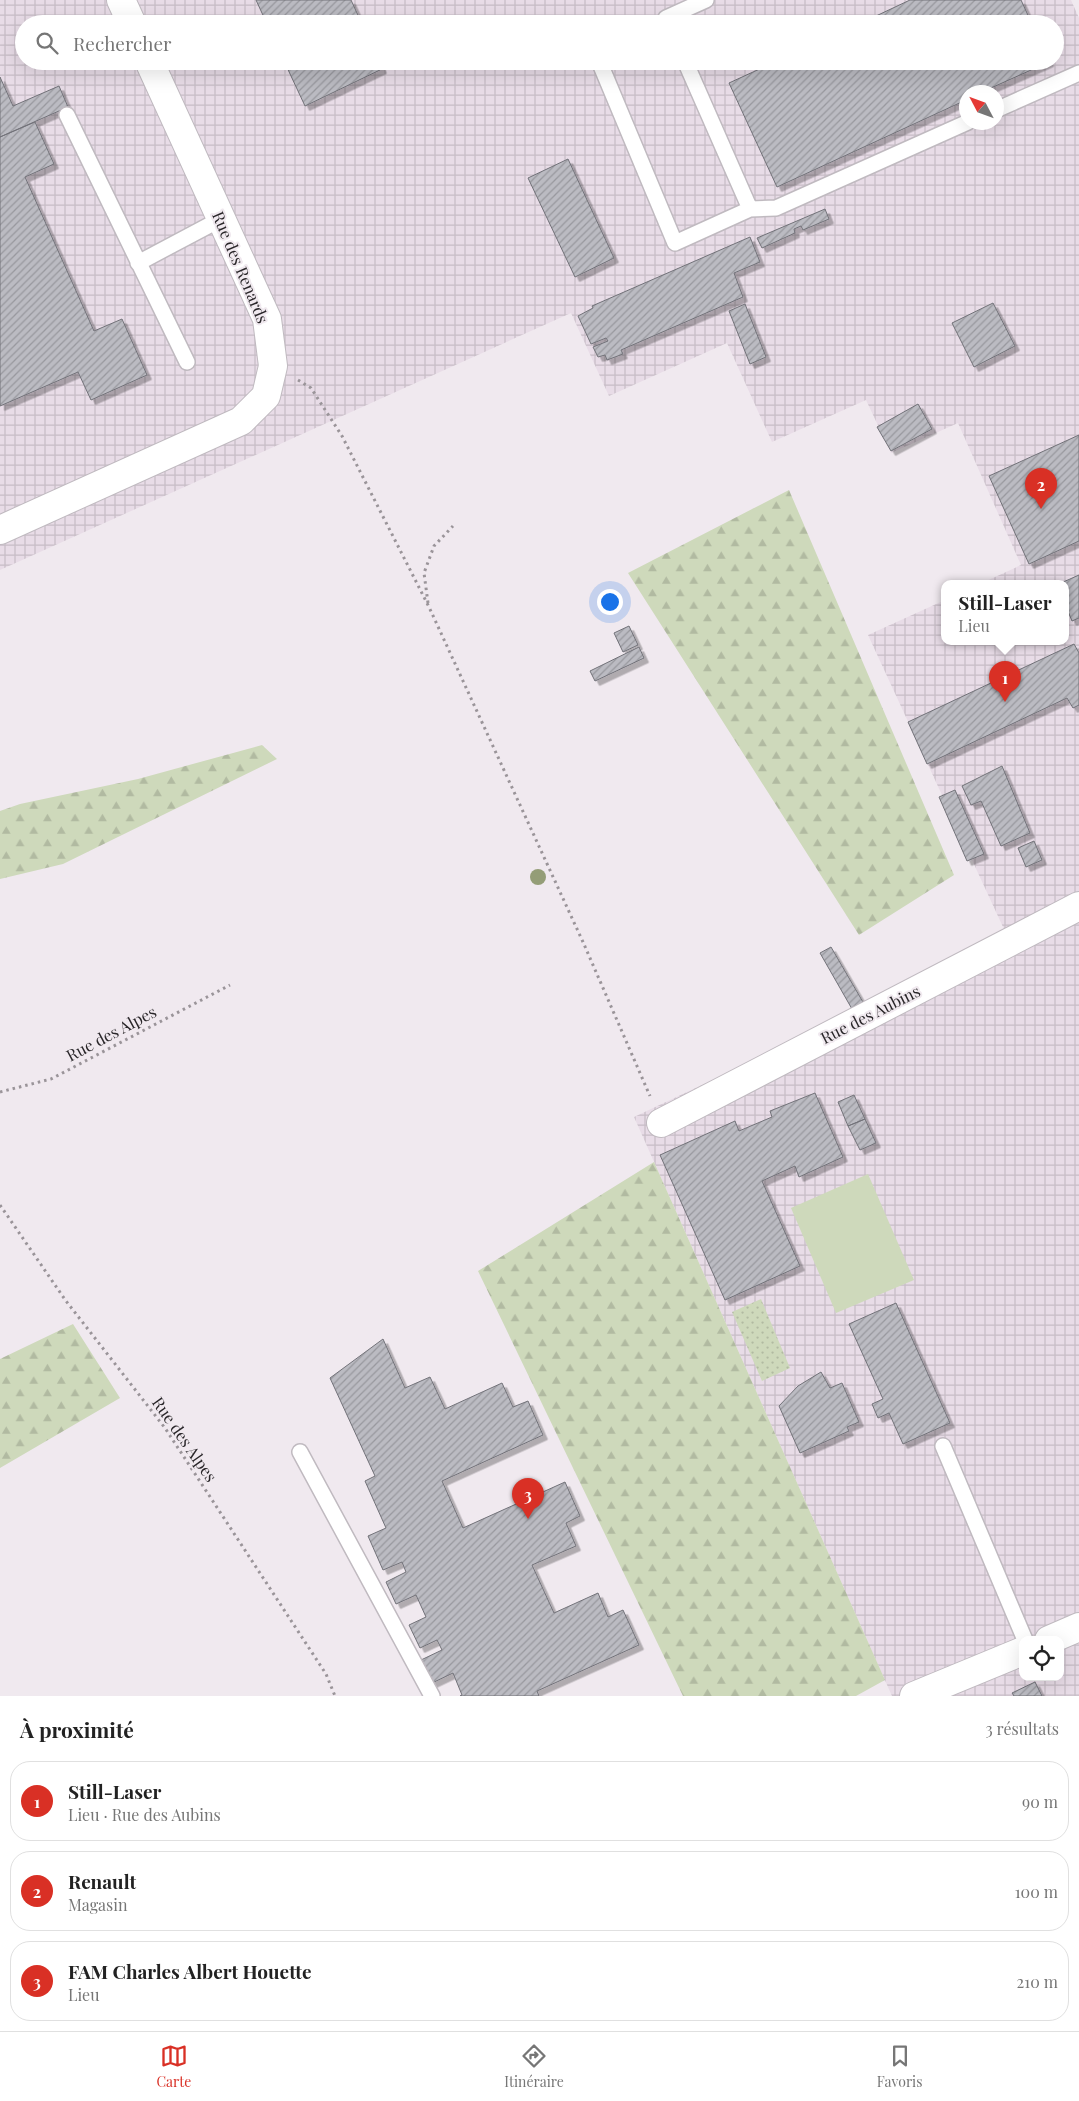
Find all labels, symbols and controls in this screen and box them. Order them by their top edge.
search box [15,15,1064,70]
icon: search [33,29,61,57]
text: Rechercher [73,30,172,56]
north arrow [959,85,1004,130]
street label: Rue des Renards [208,208,274,326]
pin: 2 [1025,468,1057,509]
popup [941,580,1069,645]
your location [597,589,623,615]
text: Still-Laser [958,589,1052,615]
text: Lieu [958,615,990,636]
pin: 1 [989,661,1021,702]
street label: Rue des Aubins [817,980,923,1048]
street label: Rue des Alpes [62,1001,160,1065]
street label: Rue des Alpes [148,1392,222,1486]
pin: 3 [512,1478,544,1519]
map controls [1019,1636,1064,1681]
button: locate [1019,1636,1064,1681]
text: À proximité [20,1715,134,1743]
text: 3 résultats [985,1718,1059,1739]
text: Still-Laser [68,1778,161,1804]
text: 1 [34,1791,40,1812]
text: 90 m [1022,1791,1058,1812]
text: Lieu · Rue des Aubins [68,1804,221,1825]
text: Renault [68,1868,136,1894]
text: 2 [33,1881,41,1902]
text: 100 m [1015,1881,1058,1902]
text: Magasin [68,1894,127,1915]
text: FAM Charles Albert Houette [68,1958,312,1984]
text: 3 [33,1971,41,1992]
text: 210 m [1017,1971,1058,1992]
text: Lieu [68,1984,100,2005]
tab: Carte [156,2042,191,2091]
tab: Itinéraire [504,2042,564,2091]
tab: Favoris [877,2042,922,2091]

